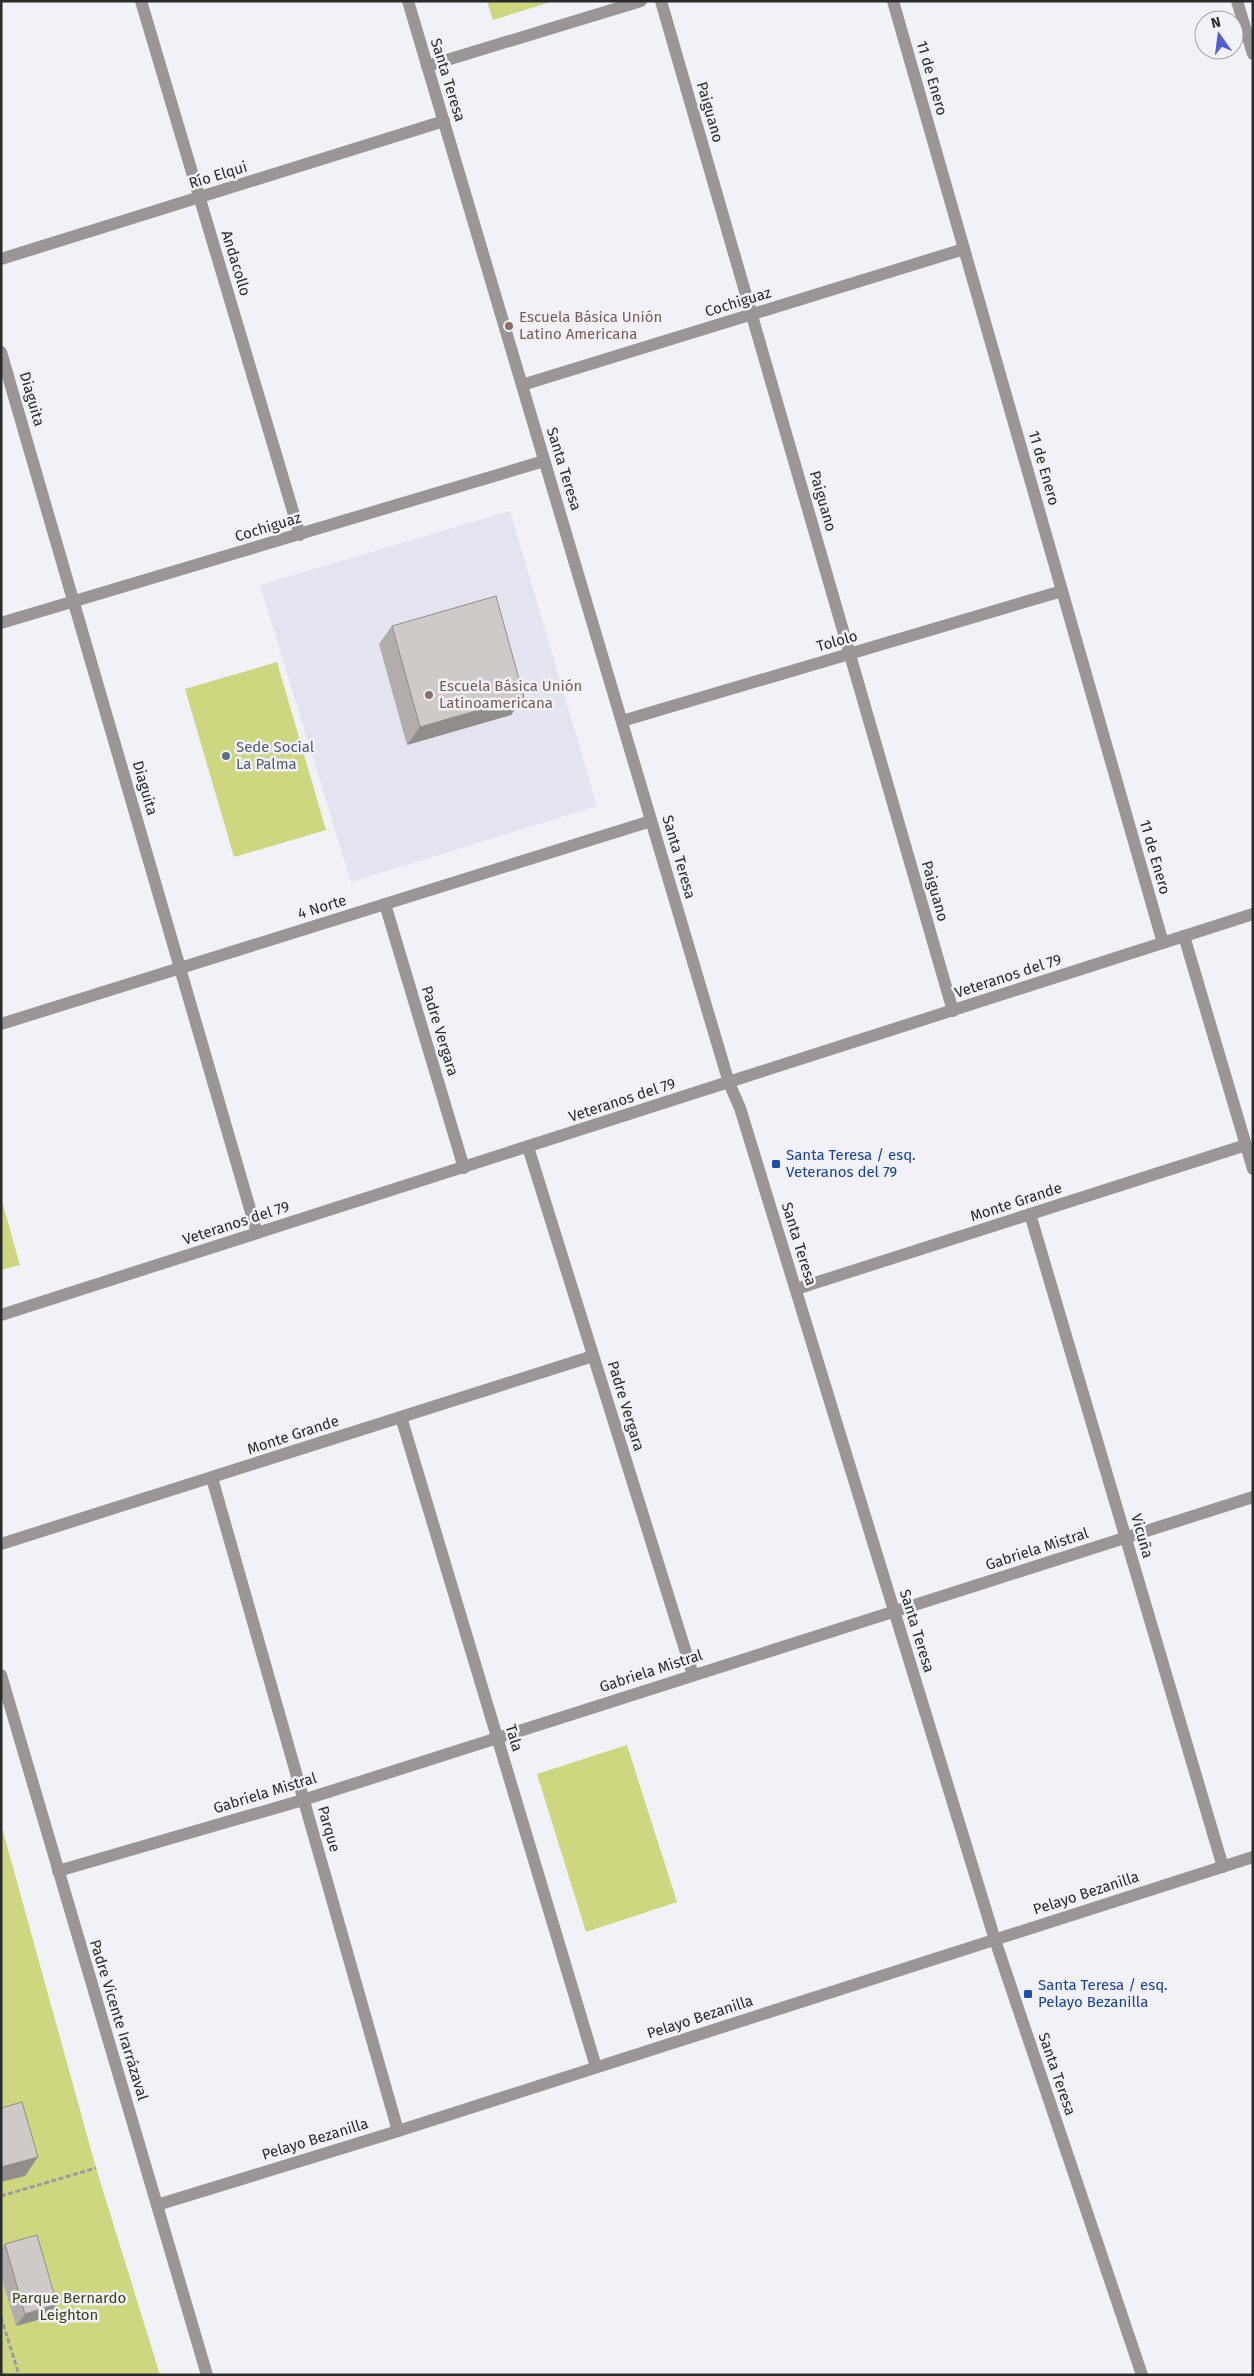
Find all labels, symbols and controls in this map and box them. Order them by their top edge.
north arrow [1194,10,1244,60]
text: N [1209,13,1223,32]
street label: Santa Teresa [427,36,469,124]
street label: 11 de Enero [913,39,951,117]
street label: Paiguano [693,80,727,144]
street label: Río Elqui [187,158,249,192]
street label: Andacollo [218,228,254,298]
street label: Cochiguaz [703,283,774,321]
place label: Escuela Básica Unión Latino Americana [519,308,662,343]
marker: Escuela Básica Unión Latino Americana [503,320,515,332]
street label: Diaguita [16,370,48,428]
street label: Santa Teresa [543,425,585,513]
street label: 11 de Enero [1025,429,1063,507]
street label: Paiguano [806,469,840,533]
street label: Cochiguaz [233,508,304,546]
street label: Tololo [814,627,860,655]
place label: Escuela Básica Unión Latinoamericana [439,677,582,712]
marker: Escuela Básica Unión Latinoamericana [423,689,435,701]
place label: Sede Social La Palma [236,738,315,773]
marker: Sede Social La Palma [220,750,232,762]
street label: Diaguita [129,759,161,817]
street label: Santa Teresa [658,813,700,901]
street label: 11 de Enero [1136,818,1174,896]
street label: Paiguano [918,859,952,923]
street label: 4 Norte [295,891,349,923]
street label: Veteranos del 79 [952,950,1064,1002]
street label: Padre Vergara [418,984,462,1078]
street label: Veteranos del 79 [566,1074,678,1126]
place label: Santa Teresa / esq. Veteranos del 79 [786,1146,916,1181]
marker: Santa Teresa / esq. Veteranos del 79 [770,1158,782,1170]
street label: Monte Grande [968,1179,1064,1225]
street label: Veteranos del 79 [180,1197,292,1249]
street label: Santa Teresa [778,1200,820,1288]
street label: Padre Vergara [604,1359,648,1453]
street label: Monte Grande [245,1412,341,1458]
street label: Vicuña [1127,1512,1157,1560]
street label: Gabriela Mistral [983,1524,1091,1574]
street label: Santa Teresa [896,1587,938,1675]
street label: Gabriela Mistral [597,1646,705,1696]
street label: Tala [501,1722,527,1754]
street label: Gabriela Mistral [211,1769,319,1817]
street label: Parque [314,1804,344,1854]
street label: Pelayo Bezanilla [1031,1867,1141,1919]
street label: Padre Vicente Irarrázaval [86,1937,152,2103]
place label: Santa Teresa / esq. Pelayo Bezanilla [1038,1976,1168,2011]
marker: Santa Teresa / esq. Pelayo Bezanilla [1022,1988,1034,2000]
street label: Pelayo Bezanilla [645,1991,755,2043]
street label: Santa Teresa [1034,2030,1080,2118]
street label: Pelayo Bezanilla [260,2114,370,2164]
park label: Parque Bernardo Leighton [12,2289,126,2324]

